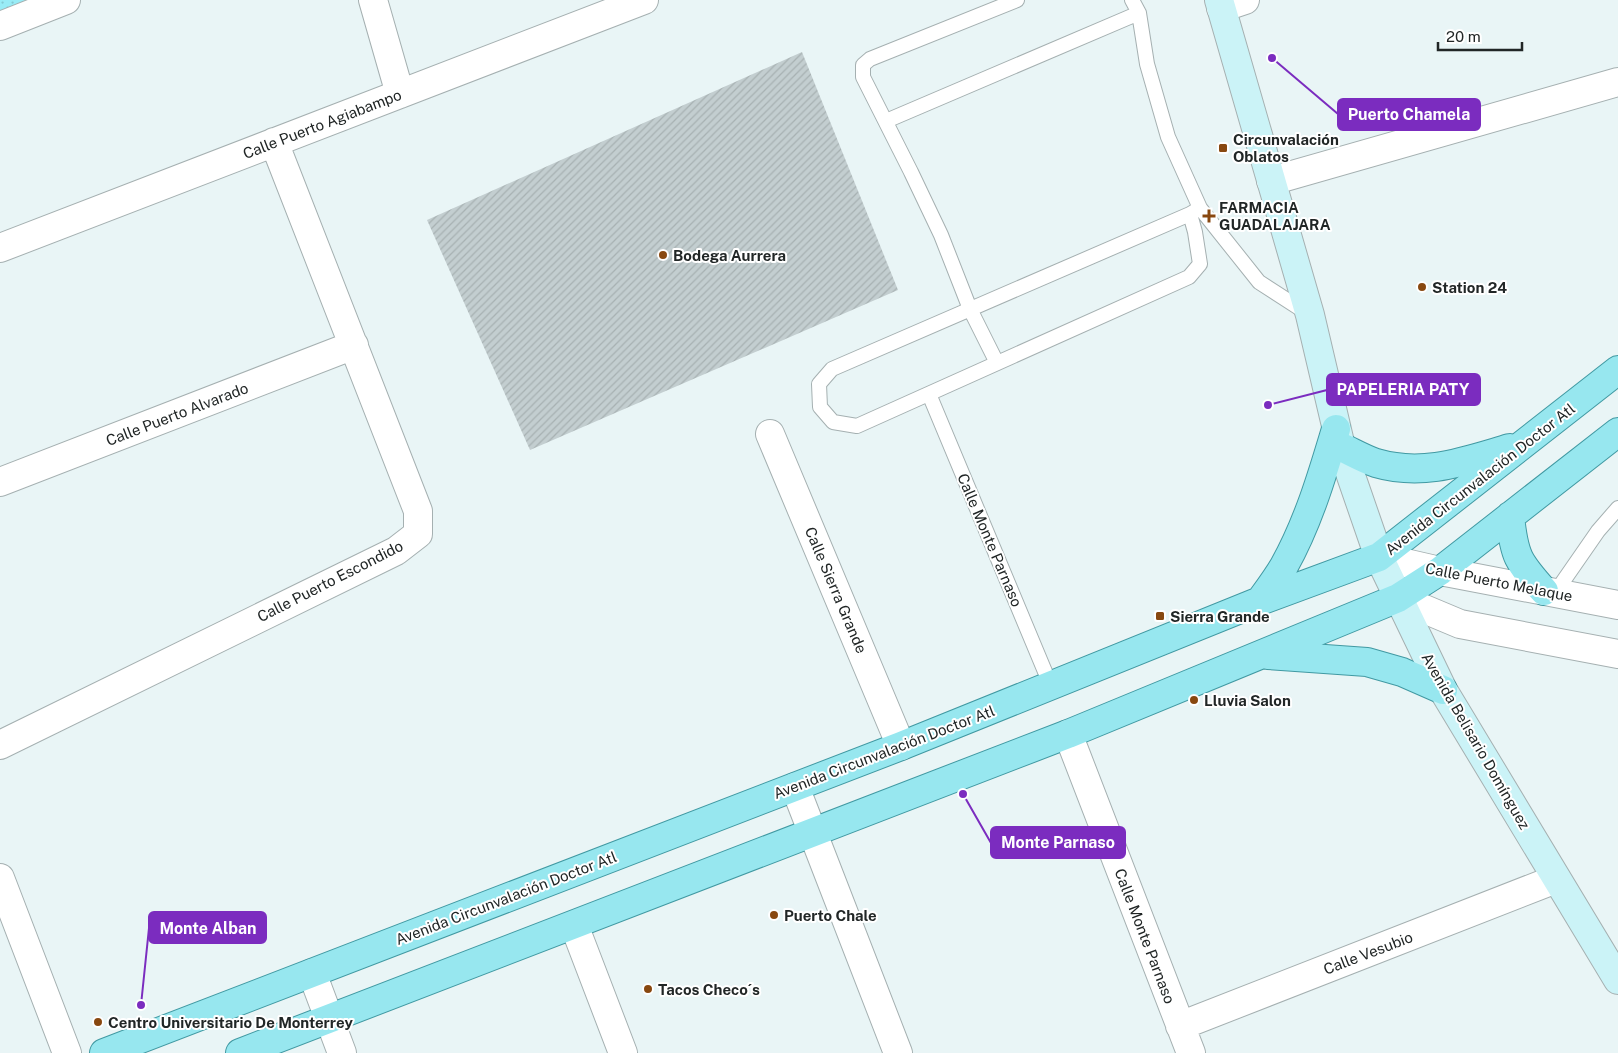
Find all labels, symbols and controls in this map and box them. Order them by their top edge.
scale bar [1438,20,1522,52]
text: 20 m [1446,28,1481,45]
street label: Calle Puerto Agiabampo [240,86,404,162]
callout: Puerto Chamela [1338,99,1480,130]
text: Puerto Chamela [1348,105,1470,124]
place label: Circunvalación Oblatos [1233,131,1339,165]
marker: Circunvalación Oblatos [1217,142,1229,154]
place label: FARMACIA GUADALAJARA [1219,199,1331,233]
marker: FARMACIA GUADALAJARA [1203,210,1215,222]
place label: Bodega Aurrera [673,247,786,264]
marker: Bodega Aurrera [657,249,669,261]
place label: Station 24 [1432,279,1507,296]
marker: Station 24 [1416,281,1428,293]
callout: PAPELERIA PATY [1327,374,1480,405]
street label: Calle Puerto Alvarado [103,379,251,449]
text: PAPELERIA PATY [1336,380,1470,399]
street label: Avenida Circunvalación Doctor Atl [1382,400,1578,558]
street label: Calle Monte Parnaso [954,471,1026,609]
street label: Calle Sierra Grande [802,524,870,656]
street label: Calle Puerto Escondido [254,537,406,625]
street label: Calle Puerto Melaque [1424,559,1574,605]
place label: Sierra Grande [1170,608,1270,625]
marker: Sierra Grande [1154,610,1166,622]
street label: Avenida Belisario Domínguez [1418,650,1534,832]
place label: Lluvia Salon [1204,692,1291,709]
marker: Lluvia Salon [1188,694,1200,706]
street label: Avenida Circunvalación Doctor Atl [771,702,997,802]
callout: Monte Parnaso [991,827,1125,858]
text: Monte Parnaso [1001,833,1115,852]
street label: Avenida Circunvalación Doctor Atl [393,848,619,948]
street label: Calle Monte Parnaso [1111,866,1179,1006]
place label: Puerto Chale [784,907,877,924]
marker: Puerto Chale [768,909,780,921]
callout: Monte Alban [149,912,266,943]
text: Monte Alban [159,919,257,938]
street label: Calle Vesubio [1321,928,1415,978]
place label: Tacos Checo´s [658,981,760,998]
marker: Tacos Checo´s [642,983,654,995]
place label: Centro Universitario De Monterrey [108,1014,353,1031]
marker: Centro Universitario De Monterrey [92,1016,104,1028]

